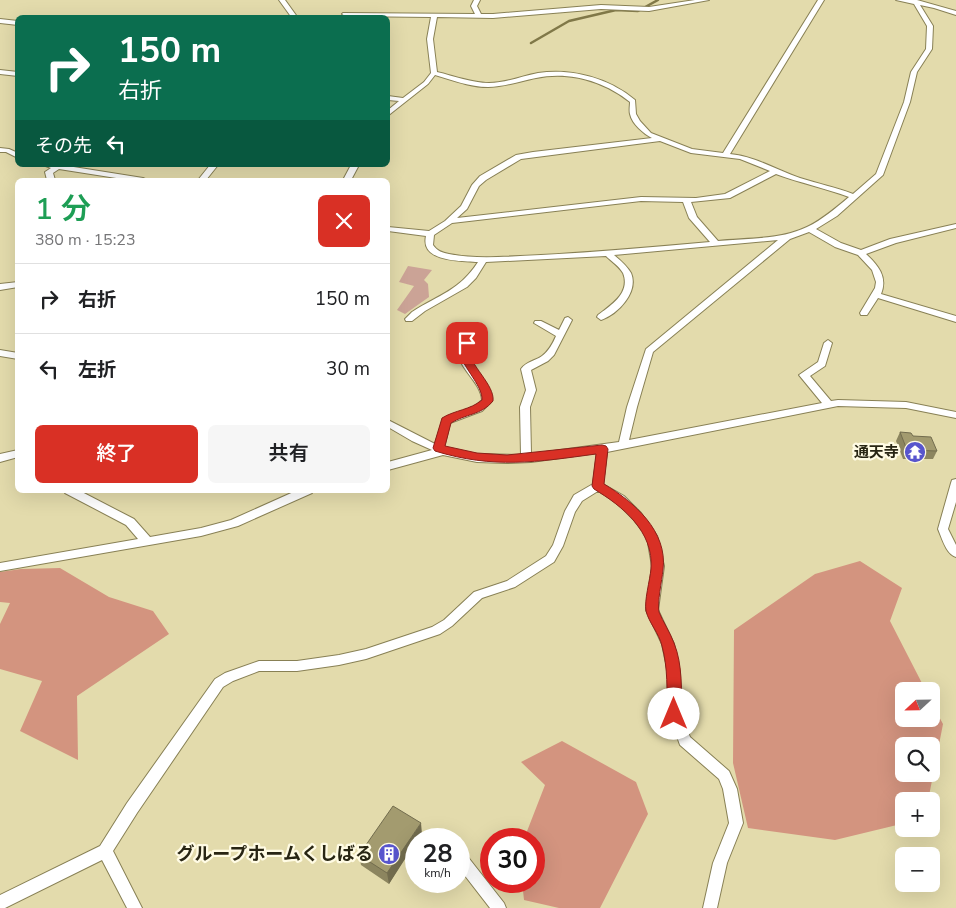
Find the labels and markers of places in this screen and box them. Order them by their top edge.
pin [446,322,488,364]
temple icon: 通天寺 [903,440,927,464]
place label: 通天寺 [854,442,899,462]
place label: グループホームくしばる [177,842,373,866]
building icon: グループホームくしばる [377,842,401,866]

